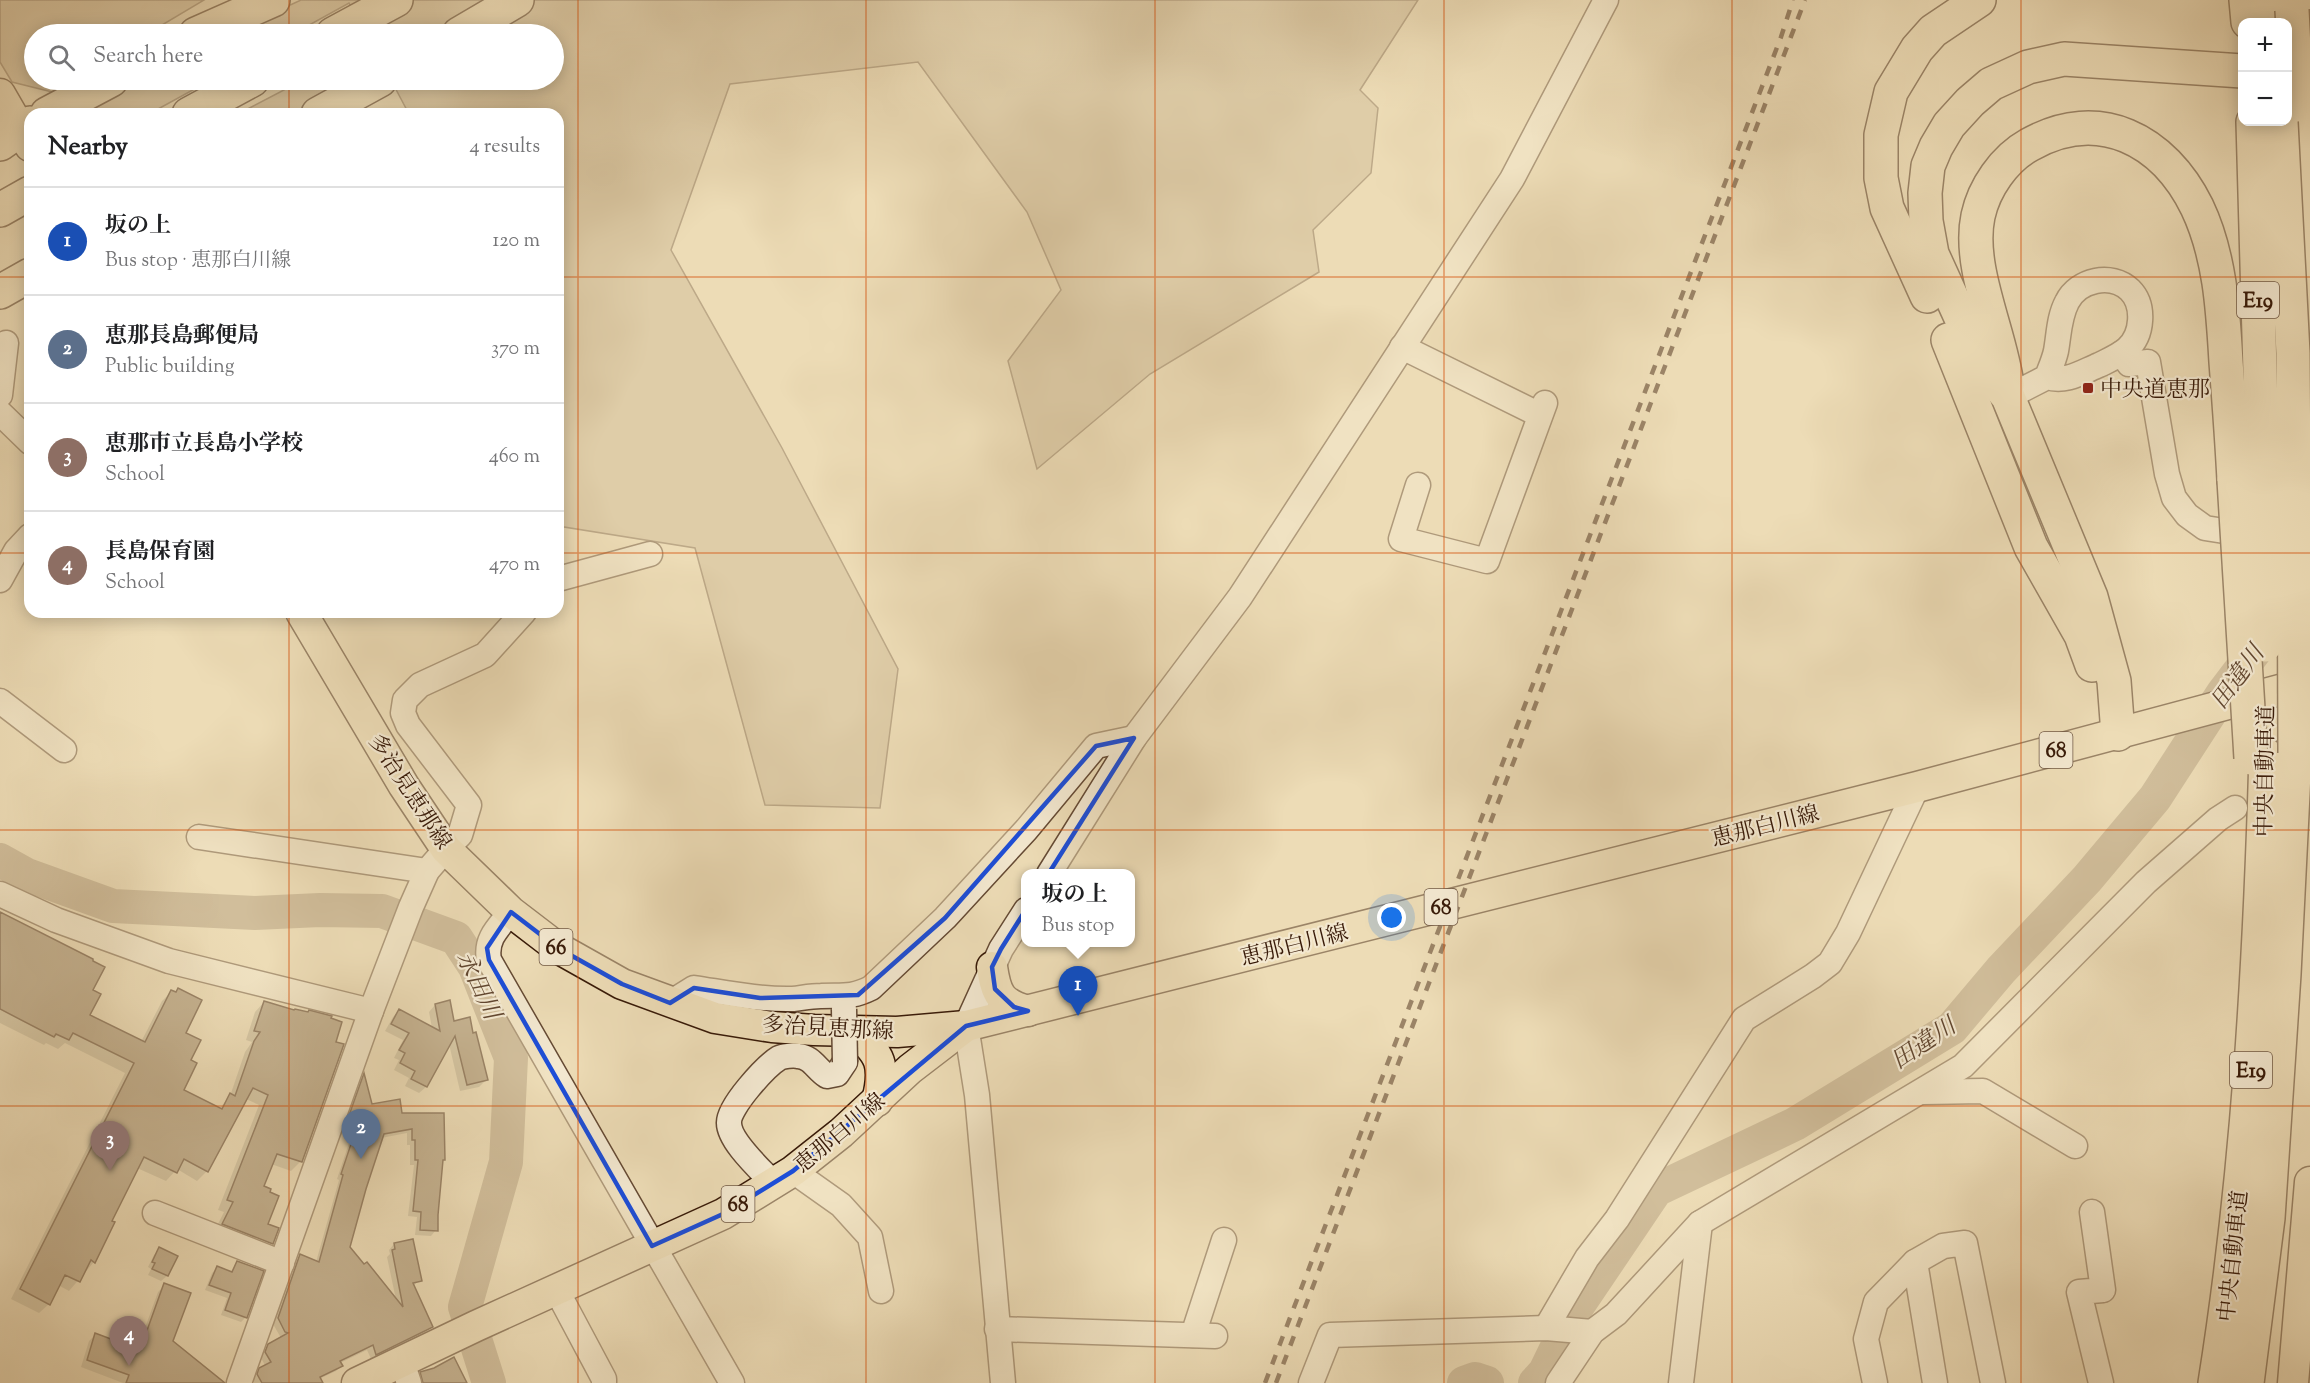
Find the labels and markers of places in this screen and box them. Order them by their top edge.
place label: 中央道恵那 [2100,375,2210,407]
marker: 中央道恵那 [2081,381,2095,395]
pin: 1 [1058,966,1098,1016]
pin: 2 [342,1110,380,1159]
pin: 3 [90,1122,130,1171]
pin: 4 [110,1316,148,1366]

